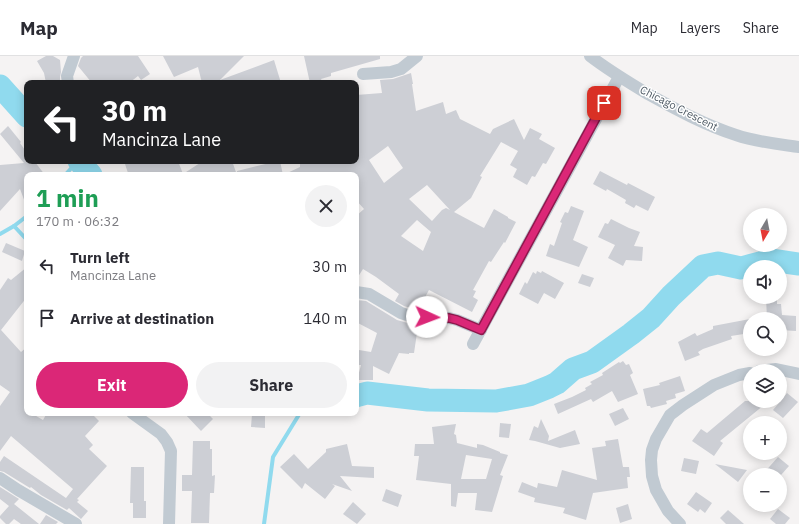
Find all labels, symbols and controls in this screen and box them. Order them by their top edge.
text: Map [20,16,58,40]
text: Map [631,19,658,37]
text: Layers [680,19,721,37]
text: Share [743,19,779,37]
street label: Chicago Crescent [638,82,720,134]
pin [587,86,621,120]
text: 30 m [102,92,167,129]
icon: arrive [593,92,615,114]
icon: left [36,96,88,148]
text: Mancinza Lane [102,128,221,151]
text: 1 min [36,182,99,214]
button: close [305,185,347,227]
north arrow [743,208,787,252]
map controls [743,208,787,512]
text: 170 m · 06:32 [36,213,119,230]
text: Turn left [70,248,130,267]
icon: left [36,255,58,277]
text: 30 m [312,257,347,276]
button: sound [743,260,787,304]
text: Mancinza Lane [70,267,156,284]
position arrow [406,296,448,338]
icon: arrive [36,307,58,329]
text: Arrive at destination [70,309,214,328]
text: 140 m [303,309,347,328]
button: search [743,312,787,356]
button: Exit [36,362,188,408]
button: Share [196,362,347,408]
button: layers [743,364,787,408]
button: + [743,416,787,460]
button: − [743,468,787,512]

